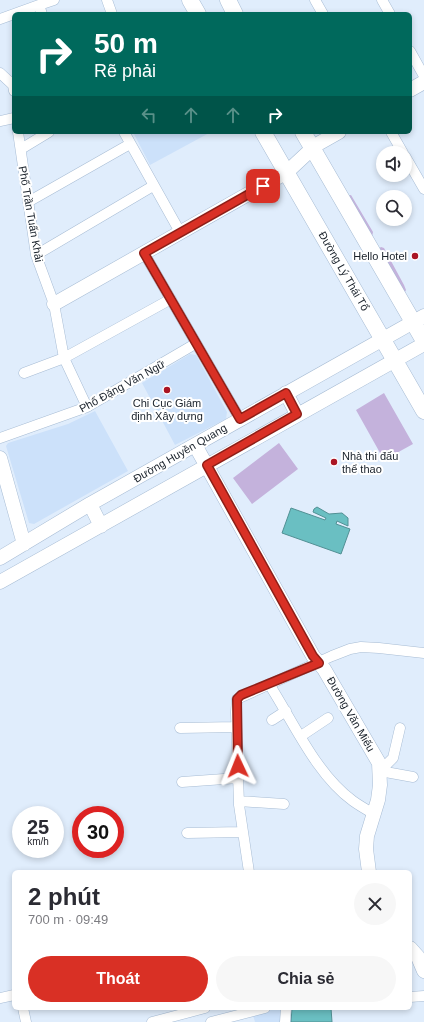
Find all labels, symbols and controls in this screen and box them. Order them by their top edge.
icon: right [28,28,80,80]
text: 50 m [94,28,158,59]
text: Rẽ phải [94,61,156,81]
icon: left [138,104,160,126]
icon: ahead [180,104,202,126]
icon: ahead [222,104,244,126]
icon: right [264,104,286,126]
map controls [376,146,412,226]
button: sound [376,146,412,182]
street label: Phố Trần Tuấn Khải [17,165,45,263]
pin [246,169,280,203]
icon: arrive [252,175,274,197]
button: search [376,190,412,226]
street label: Đường Lý Thái Tổ [316,229,372,313]
place label: Hello Hotel [353,250,407,262]
marker: Hello Hotel [410,251,420,261]
street label: Phố Đặng Văn Ngữ [77,357,167,415]
marker: Chi Cục Giám định Xây dựng [162,385,172,395]
place label: Chi Cục Giám định Xây dựng [131,397,203,422]
street label: Đường Huyền Quang [131,421,229,485]
place label: Nhà thi đấu thể thao [342,450,398,475]
marker: Nhà thi đấu thể thao [329,457,339,467]
street label: Đường Văn Miếu [325,674,377,754]
position arrow [217,745,259,787]
speed limit sign: 30 [72,806,124,858]
text: 25 [27,816,49,838]
text: km/h [27,836,49,847]
text: 2 phút [28,883,100,910]
button: close [354,883,396,925]
text: 700 m · 09:49 [28,912,108,927]
button: Thoát [28,956,208,1002]
button: Chia sẻ [216,956,396,1002]

